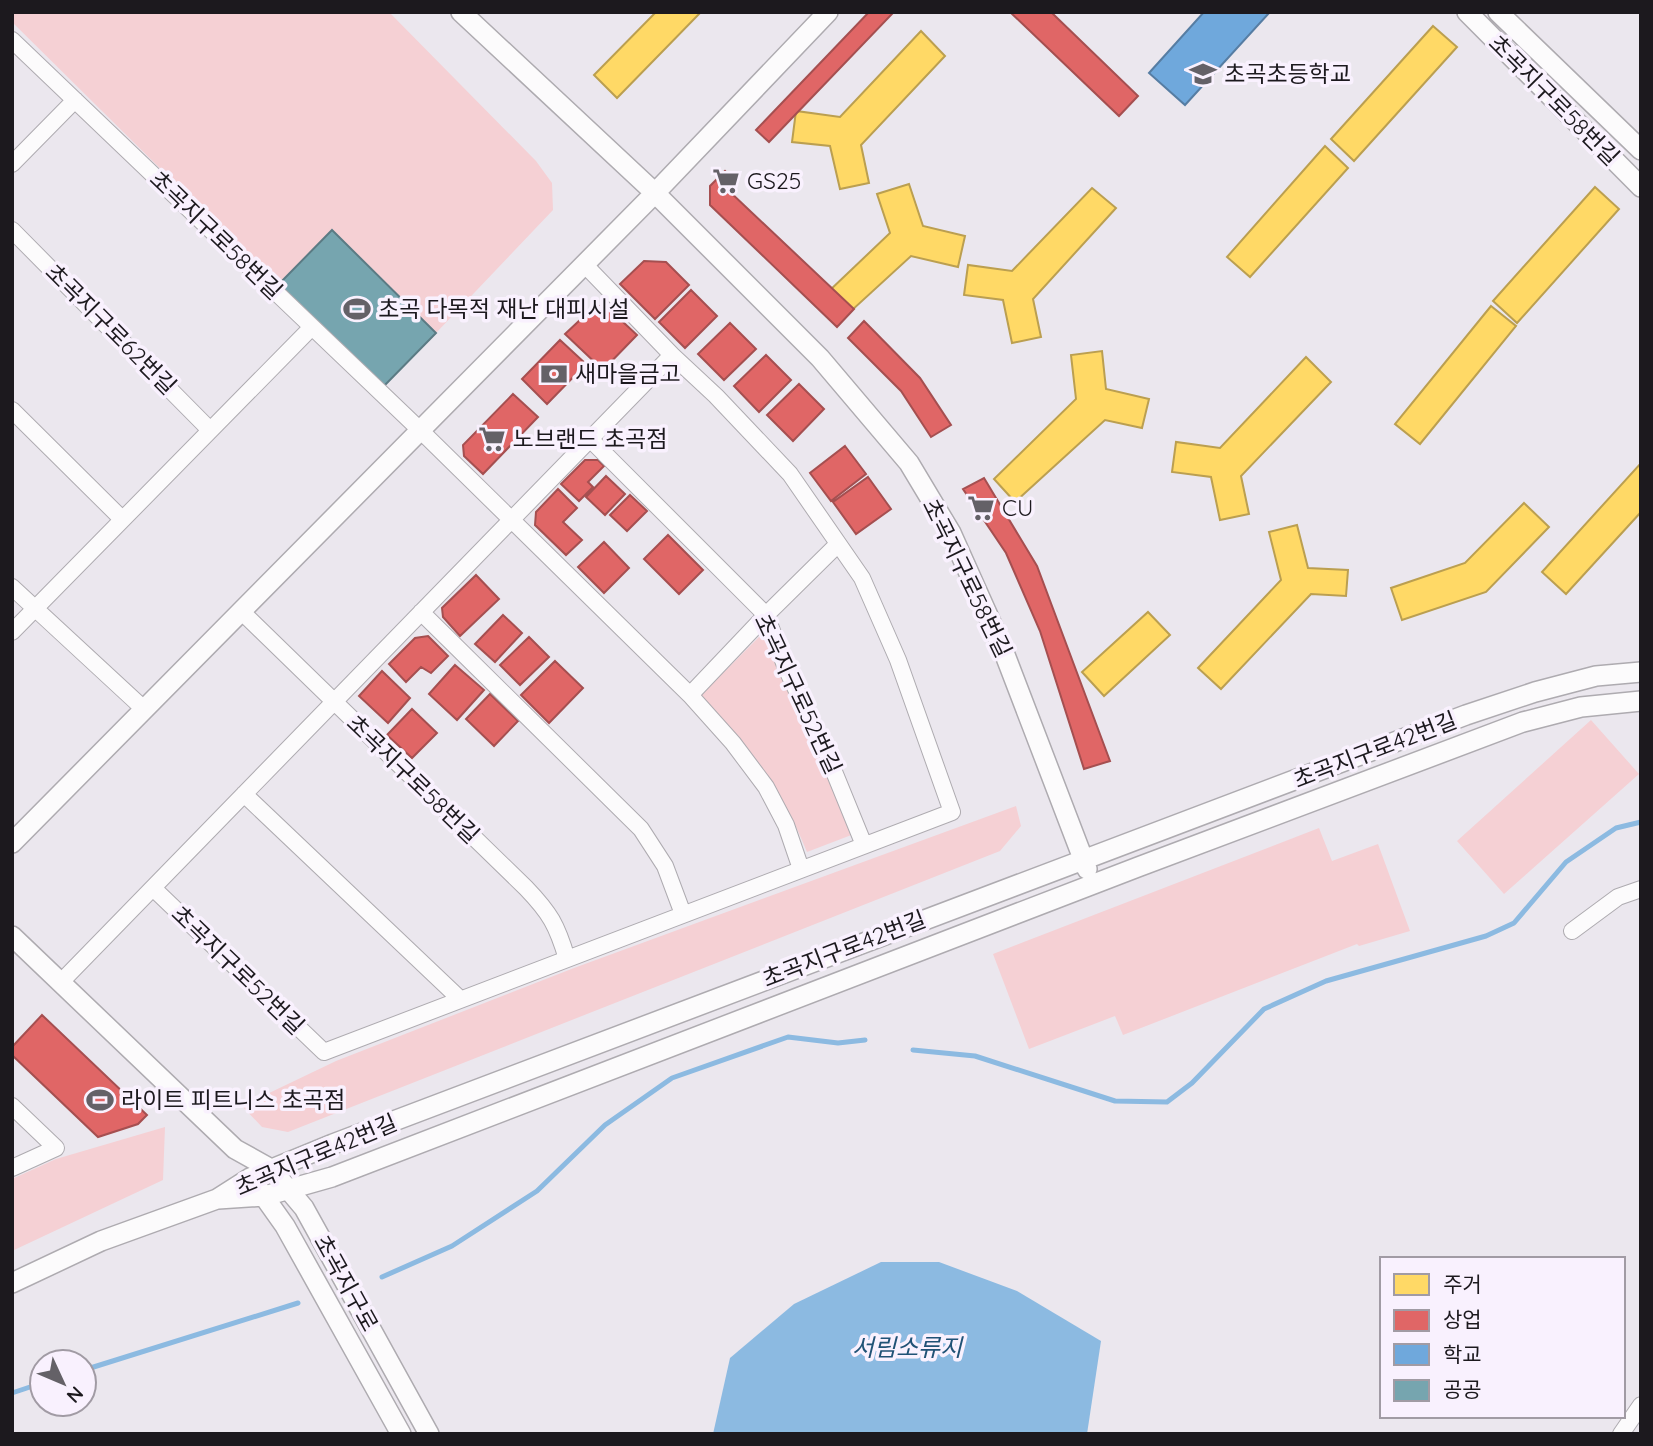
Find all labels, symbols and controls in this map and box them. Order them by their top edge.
street label: 초곡지구로58번길 [1483,28,1626,171]
school or university icon: 초곡초등학교 [1188,59,1218,89]
place label: 초곡초등학교 [1224,59,1351,88]
street label: 초곡지구로58번길 [144,164,289,305]
supermarket icon: GS25 [711,166,741,196]
place label: GS25 [747,166,801,195]
street label: 초곡지구로62번길 [40,257,183,400]
sports icon: 초곡 다목적 재난 대피시설 [342,294,372,324]
place label: 초곡 다목적 재난 대피시설 [378,294,630,323]
bank icon: 새마을금고 [539,359,569,389]
place label: 새마을금고 [575,359,681,388]
supermarket icon: 노브랜드 초곡점 [477,424,507,454]
place label: 노브랜드 초곡점 [513,424,667,453]
supermarket icon: CU [966,493,996,523]
place label: CU [1002,493,1033,522]
street label: 초곡지구로58번길 [916,494,1018,662]
street label: 초곡지구로52번길 [749,609,848,778]
street label: 초곡지구로42번길 [1289,705,1461,794]
street label: 초곡지구로58번길 [341,708,486,849]
street label: 초곡지구로52번길 [166,899,311,1040]
street label: 초곡지구로42번길 [758,904,930,993]
sports icon: 라이트 피트니스 초곡점 [85,1085,115,1115]
place label: 라이트 피트니스 초곡점 [121,1085,345,1114]
street label: 초곡지구로42번길 [231,1107,401,1202]
street label: 초곡지구로 [308,1229,385,1336]
legend [1380,1257,1625,1418]
text: 주거 [1443,1271,1482,1297]
text: 상업 [1443,1306,1482,1332]
water label: 서림소류지 [852,1332,964,1362]
text: 학교 [1443,1341,1482,1367]
north arrow [28,1348,98,1418]
text: 공공 [1443,1376,1482,1402]
text: N [62,1381,89,1408]

